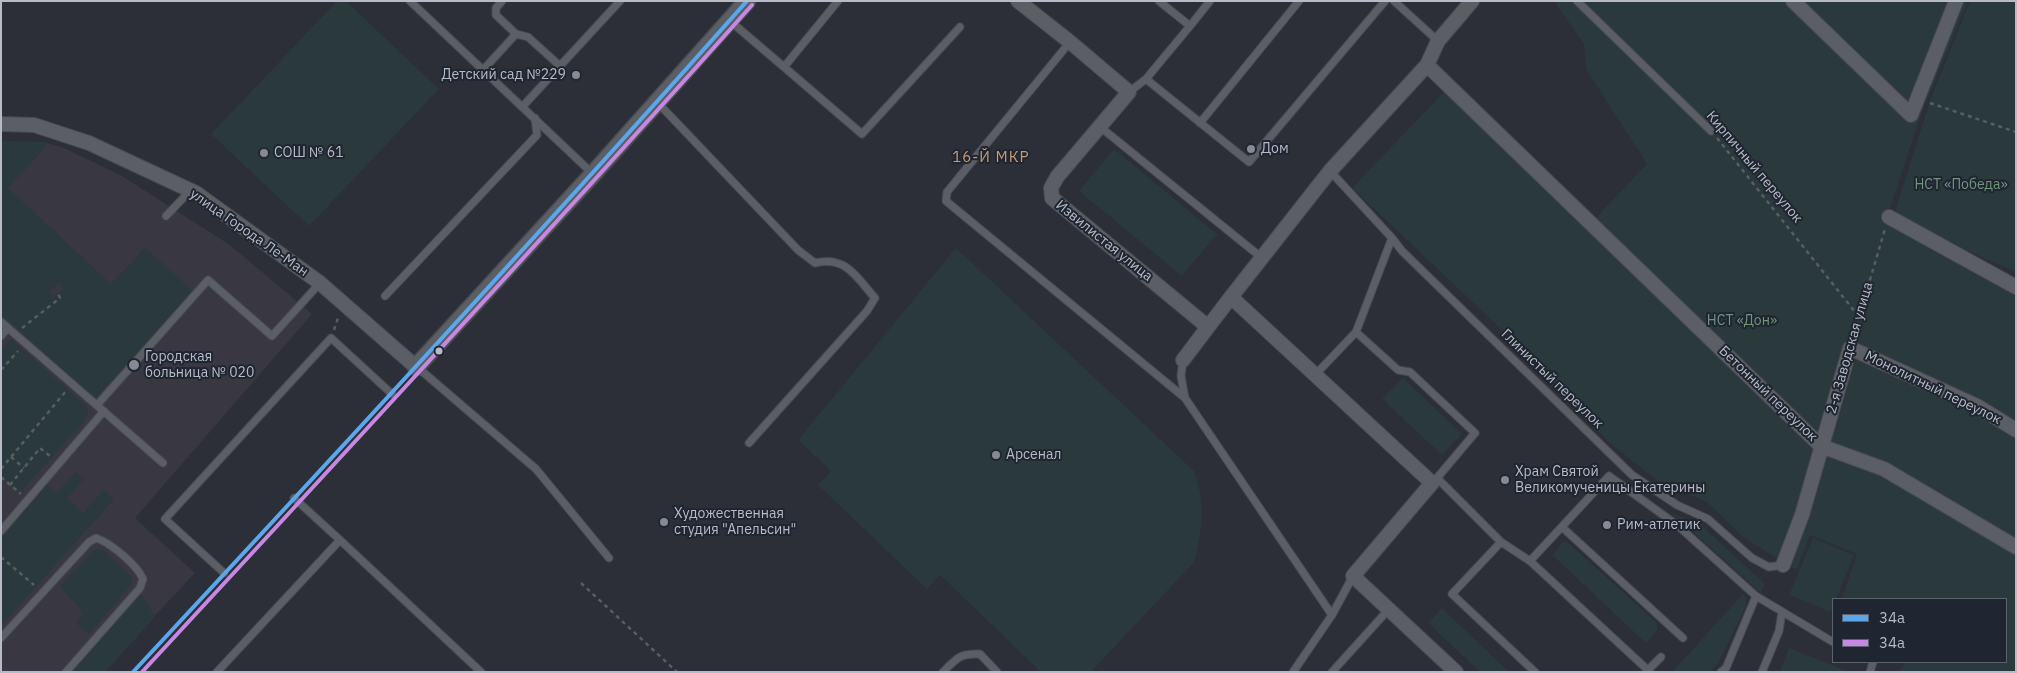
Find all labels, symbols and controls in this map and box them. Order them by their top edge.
place label: Детский сад №229 [441,67,566,83]
marker: Детский сад №229 [570,69,582,81]
street label: Кирпичный переулок [1702,108,1806,226]
place label: Дом [1261,141,1289,157]
marker: Дом [1245,143,1257,155]
place label: СОШ № 61 [274,145,344,161]
marker: СОШ № 61 [258,147,270,159]
district label: 16-Й МКР [951,149,1031,167]
park label: НСТ «Победа» [1914,177,2008,193]
street label: улица Города Ле-Ман [187,186,311,280]
street label: Извилистая улица [1052,197,1156,285]
street label: 2-я Заводская улица [1823,280,1877,416]
park label: НСТ «Дон» [1707,313,1777,329]
street label: Глинистый переулок [1497,326,1607,432]
street label: Бетонный переулок [1715,343,1821,445]
unlabelled marker [434,346,444,356]
street label: Монолитный переулок [1862,348,2004,428]
place label: Городская больница № 020 [145,349,254,382]
marker: Городская больница № 020 [127,358,141,372]
place label: Арсенал [1006,447,1061,463]
marker: Арсенал [990,449,1002,461]
place label: Храм Святой Великомученицы Екатерины [1515,464,1705,497]
marker: Храм Святой Великомученицы Екатерины [1499,474,1511,486]
place label: Художественная студия "Апельсин" [674,506,796,538]
marker: Художественная студия "Апельсин" [658,516,670,528]
place label: Рим-атлетик [1617,517,1700,533]
marker: Рим-атлетик [1601,519,1613,531]
legend [1832,598,2007,663]
text: 34а [1879,608,1905,627]
text: 34a [1879,633,1905,652]

